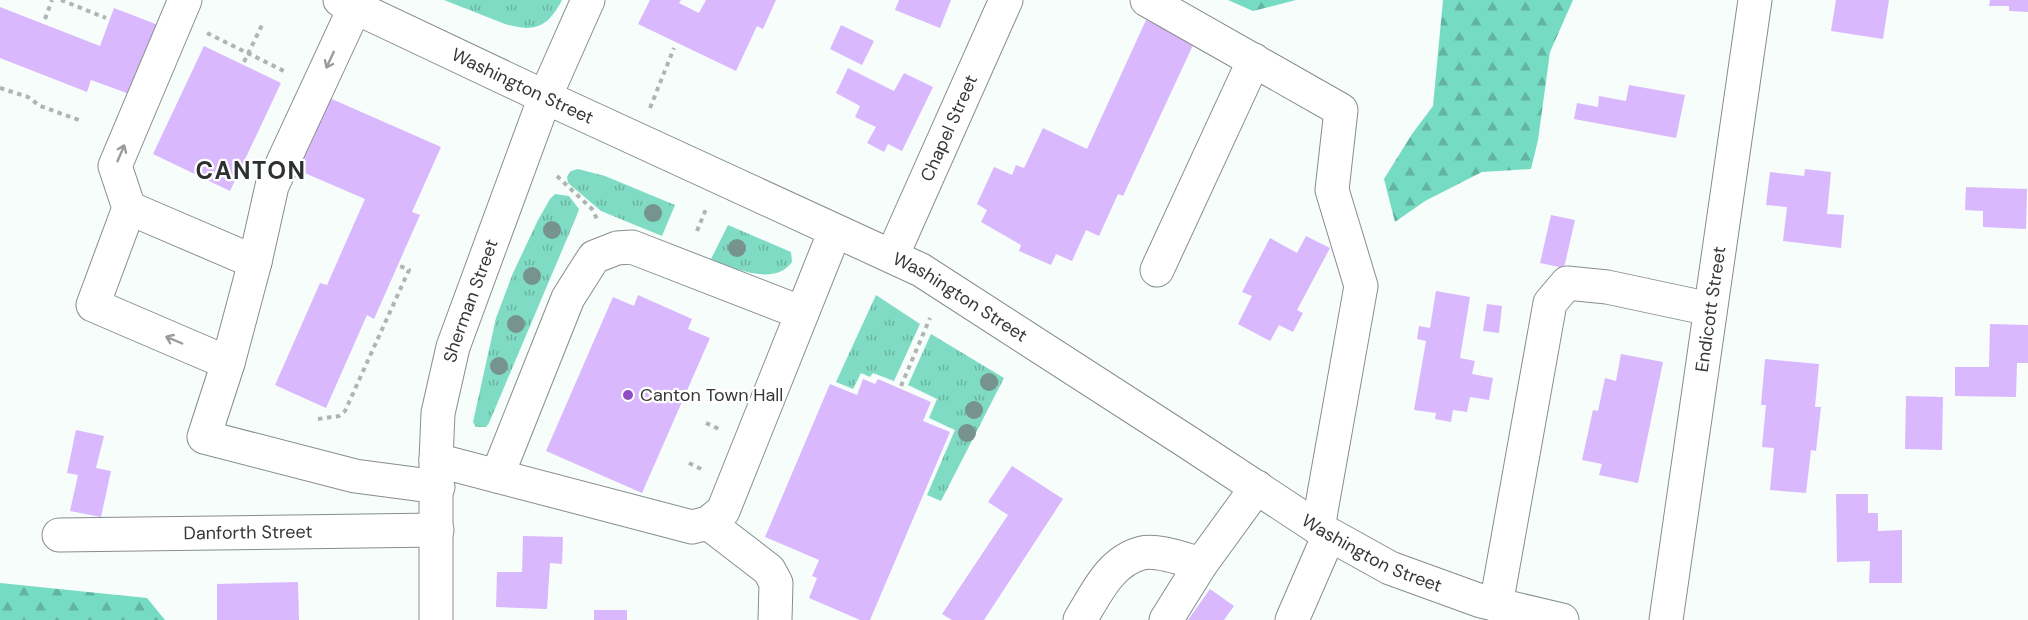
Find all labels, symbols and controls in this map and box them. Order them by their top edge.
street label: Washington Street [448,43,598,130]
one-way arrow [323,51,335,69]
street label: Chapel Street [915,71,983,185]
one-way arrow [116,144,127,162]
district label: CANTON [195,155,307,186]
street label: Sherman Street [438,236,504,365]
street label: Endicott Street [1690,245,1732,374]
street label: Washington Street [889,247,1032,348]
one-way arrow [165,334,184,345]
place label: Canton Town Hall [640,383,783,407]
marker: Canton Town Hall [621,388,635,402]
street label: Washington Street [1297,508,1445,598]
street label: Danforth Street [183,520,313,545]

